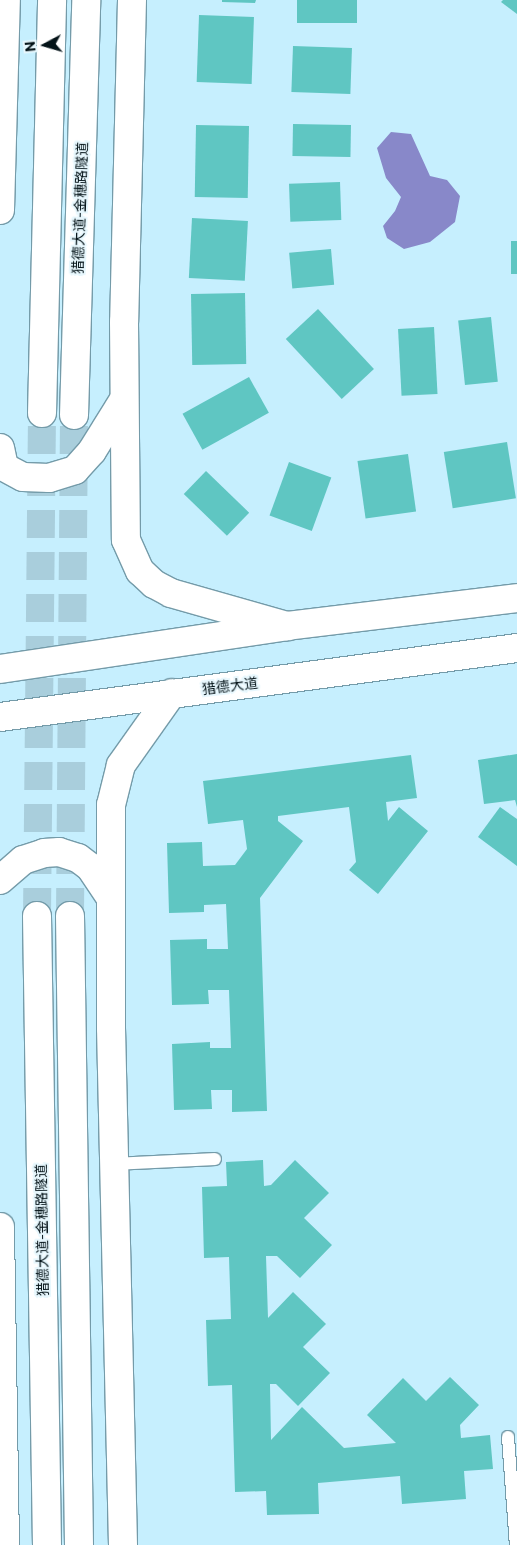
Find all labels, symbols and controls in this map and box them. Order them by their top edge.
north arrow [20,20,70,70]
text: N [21,41,39,53]
street label: 猎德大道-金穗路隧道 [69,142,91,274]
street label: 猎德大道 [201,674,259,698]
street label: 猎德大道-金穗路隧道 [32,1164,52,1296]

